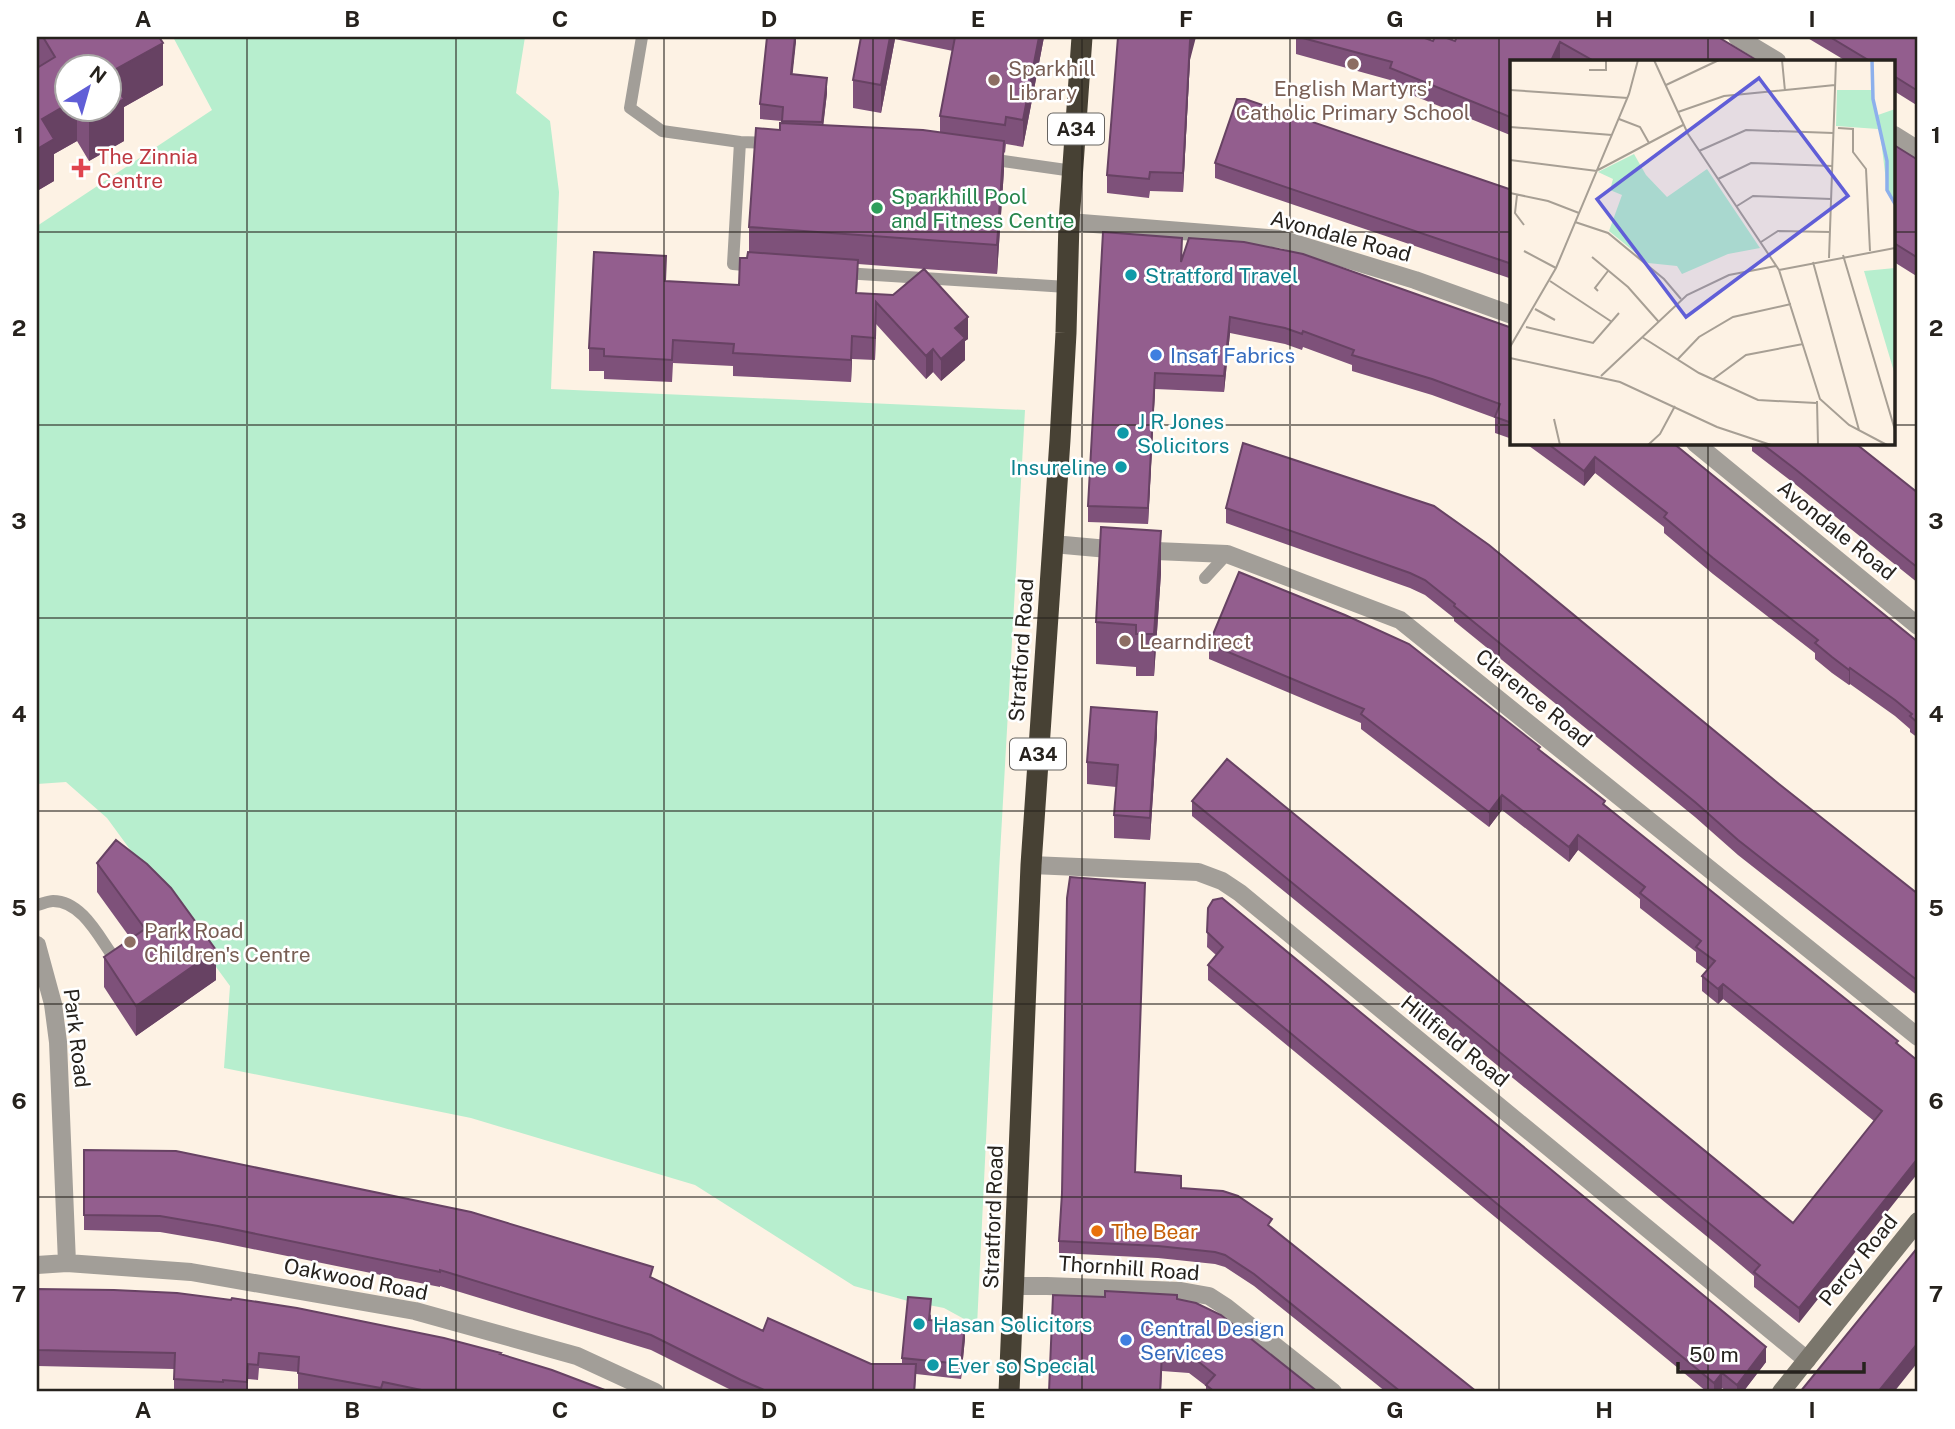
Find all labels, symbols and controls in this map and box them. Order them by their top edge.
text: A [135,5,152,32]
text: B [344,5,360,32]
text: C [552,5,568,32]
text: D [761,5,777,32]
text: E [971,5,985,32]
text: F [1179,5,1193,32]
text: G [1386,5,1404,32]
text: H [1595,5,1613,32]
text: I [1808,5,1816,32]
north arrow [52,52,122,122]
place label: Sparkhill Library [1008,56,1096,105]
marker: English Martyrs' Catholic Primary School [1345,56,1361,72]
inset map [1510,60,1896,444]
text: N [86,61,111,88]
marker: Sparkhill Library [986,72,1002,88]
place label: English Martyrs' Catholic Primary School [1236,76,1470,125]
road number: A34 [1048,113,1104,144]
text: 1 [14,121,24,148]
text: 1 [1931,121,1941,148]
place label: The Zinnia Centre [97,144,198,193]
marker: The Zinnia Centre [71,158,91,178]
place label: Sparkhill Pool and Fitness Centre [891,184,1074,233]
marker: Sparkhill Pool and Fitness Centre [869,200,885,216]
street label: Avondale Road [1268,205,1414,267]
place label: Stratford Travel [1145,263,1298,288]
marker: Stratford Travel [1123,267,1139,283]
text: 2 [12,314,26,341]
text: 2 [1929,314,1943,341]
place label: Insaf Fabrics [1170,343,1295,368]
marker: Insaf Fabrics [1148,347,1164,363]
place label: J R Jones Solicitors [1137,409,1229,458]
marker: J R Jones Solicitors [1115,425,1131,441]
place label: Insureline [1011,455,1107,480]
marker: Insureline [1113,459,1129,475]
street label: Avondale Road [1773,475,1901,585]
text: 3 [11,507,27,534]
text: 3 [1928,507,1944,534]
street label: Stratford Road [1004,577,1038,723]
place label: Learndirect [1139,629,1251,654]
marker: Learndirect [1117,633,1133,649]
street label: Clarence Road [1471,644,1597,752]
text: 4 [11,700,27,727]
text: 4 [1928,700,1944,727]
road number: A34 [1010,738,1066,769]
text: 5 [11,894,27,921]
text: 5 [1928,894,1944,921]
place label: Park Road Children's Centre [144,918,311,967]
marker: Park Road Children's Centre [122,934,138,950]
street label: Park Road [59,987,95,1089]
street label: Hillfield Road [1396,990,1514,1092]
text: 6 [11,1087,27,1114]
text: 6 [1928,1087,1944,1114]
street label: Stratford Road [978,1145,1008,1289]
street label: Percy Road [1814,1209,1902,1311]
place label: The Bear [1111,1219,1198,1244]
marker: The Bear [1089,1223,1105,1239]
street label: Thornhill Road [1058,1251,1200,1285]
street label: Oakwood Road [282,1253,430,1305]
text: 7 [12,1280,26,1307]
text: 7 [1929,1280,1943,1307]
place label: Hasan Solicitors [933,1312,1092,1337]
marker: Hasan Solicitors [911,1316,927,1332]
place label: Central Design Services [1140,1316,1284,1365]
scale bar [1678,1331,1864,1375]
marker: Central Design Services [1118,1332,1134,1348]
text: 50 m [1689,1342,1739,1367]
place label: Ever so Special [947,1353,1096,1378]
marker: Ever so Special [925,1357,941,1373]
text: A [135,1396,152,1423]
text: B [344,1396,360,1423]
text: C [552,1396,568,1423]
text: D [761,1396,777,1423]
text: E [971,1396,985,1423]
text: F [1179,1396,1193,1423]
text: G [1386,1396,1404,1423]
text: H [1595,1396,1613,1423]
text: I [1808,1396,1816,1423]

